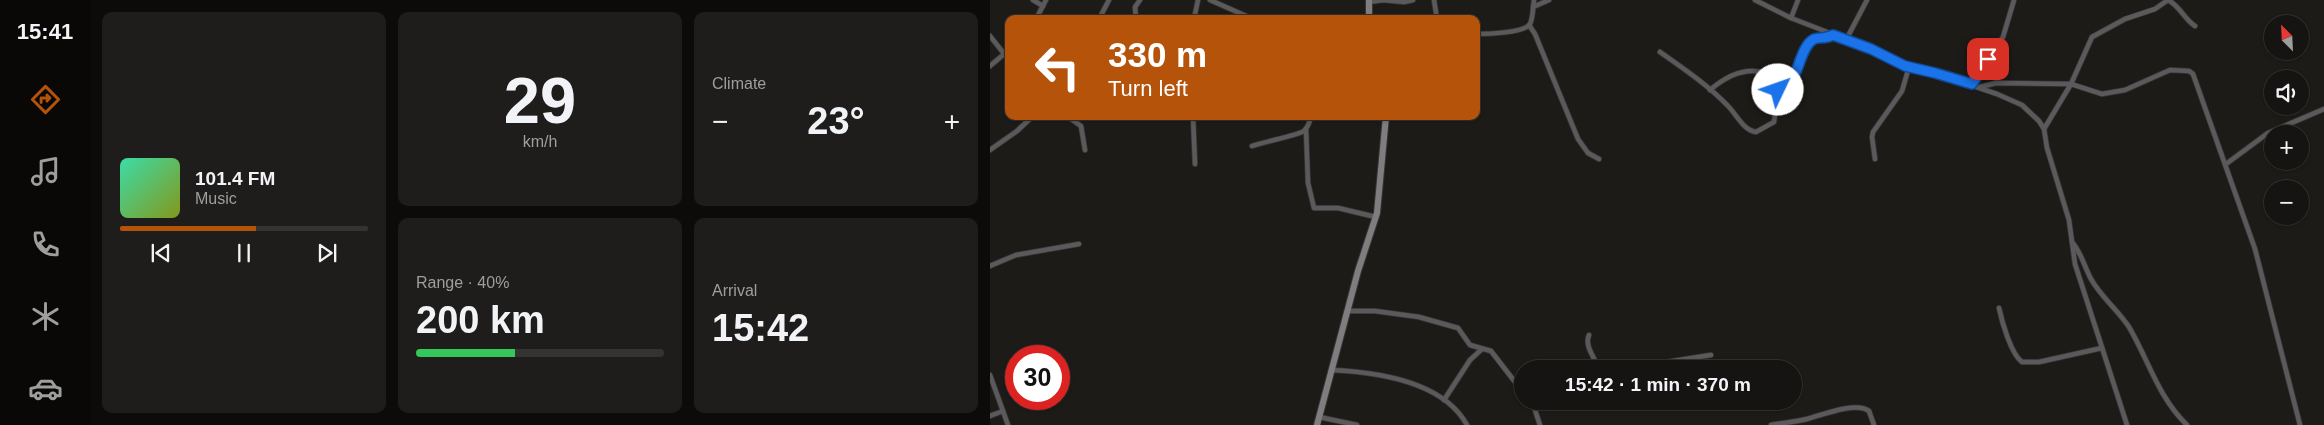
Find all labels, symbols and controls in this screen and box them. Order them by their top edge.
north arrow [2264,15,2309,60]
map controls [2264,15,2309,225]
text: 15:41 [17,19,73,44]
icon: left [1025,35,1090,100]
text: 330 m [1108,35,1207,74]
pin [1967,38,2009,80]
icon: arrive [1974,45,2002,73]
position arrow [1751,63,1803,115]
text: 29 [504,64,576,137]
button: sound [2264,70,2309,115]
text: Climate [712,75,766,92]
text: Turn left [1108,76,1188,101]
icon: directions [28,82,63,117]
text: 23° [807,100,865,142]
text: − [712,106,728,137]
text: + [944,106,960,137]
button: + [2264,125,2309,170]
text: km/h [523,133,557,150]
icon: music [28,154,63,189]
text: 101.4 FM [195,168,275,189]
button: − [2264,180,2309,225]
text: Music [195,190,237,207]
icon: phone [28,227,63,262]
icon: previous [147,239,175,267]
icon: pause [230,239,258,267]
icon: next [313,239,341,267]
text: Range · 40% [416,274,509,291]
text: Arrival [712,282,757,299]
icon: climate [28,299,63,334]
text: 200 km [416,299,545,341]
text: 15:42 [712,307,809,349]
speed limit sign: 30 [1005,345,1070,410]
icon: car [28,371,63,406]
text: 15:42 · 1 min · 370 m [1565,374,1751,395]

